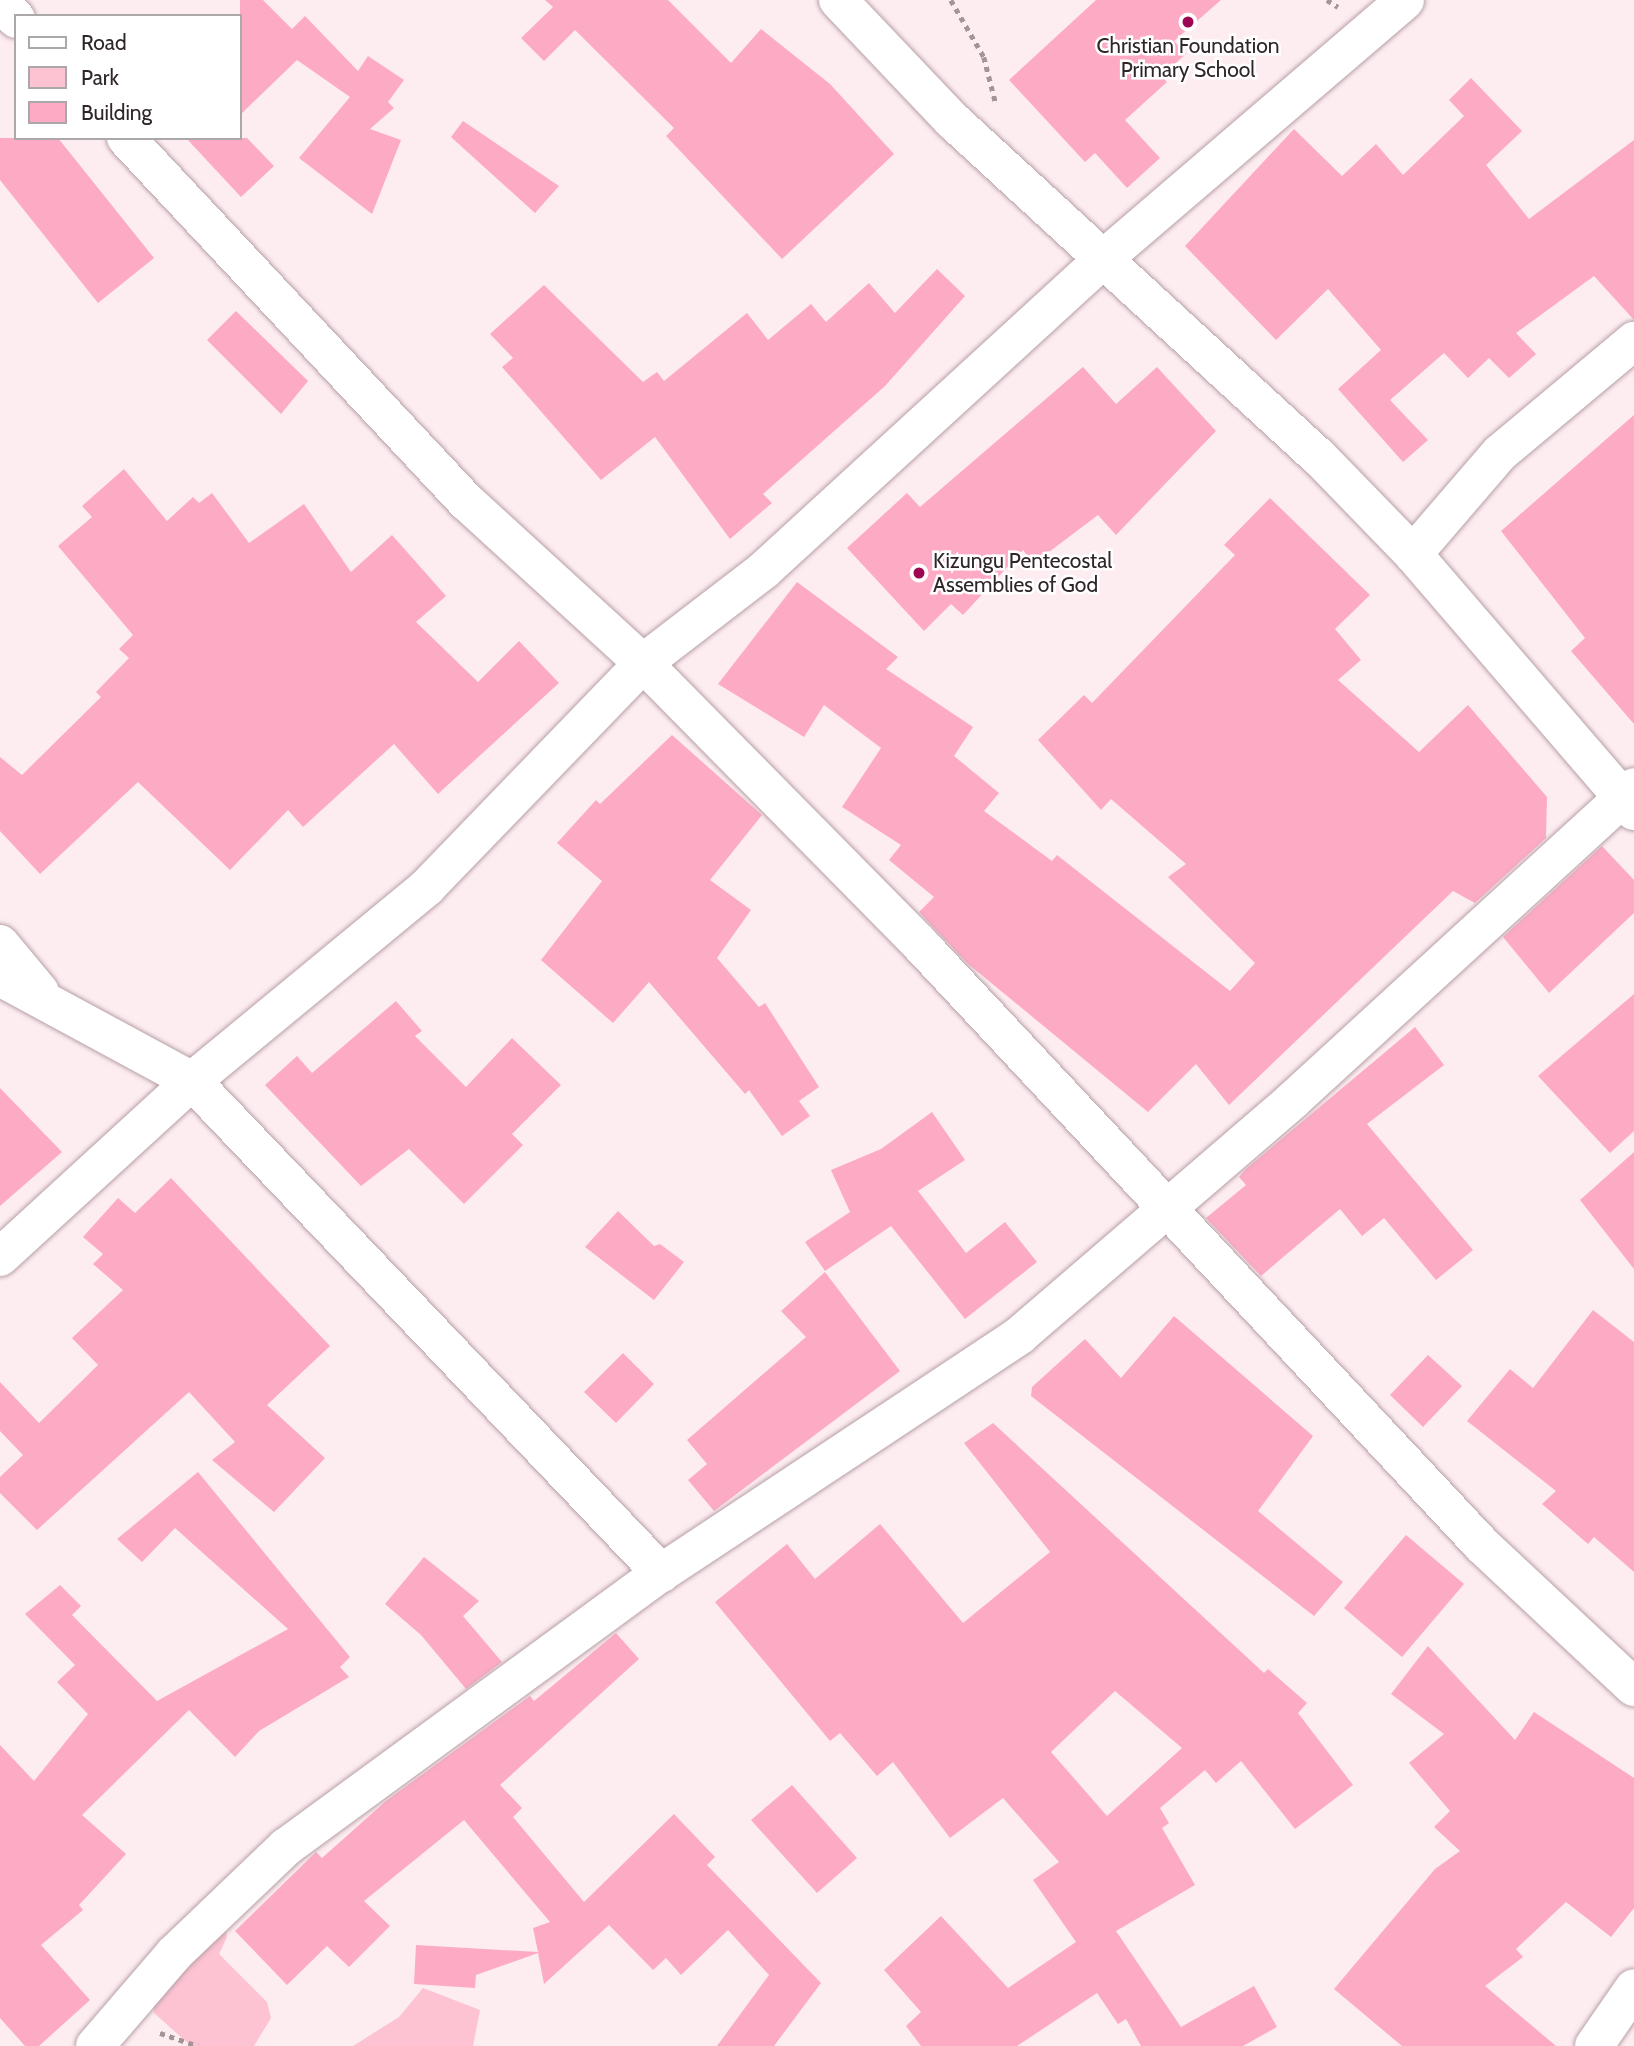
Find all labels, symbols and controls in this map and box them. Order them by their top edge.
legend [14,14,242,140]
marker: Christian Foundation Primary School [1180,14,1196,30]
text: Road [81,30,127,55]
place label: Christian Foundation Primary School [1097,33,1279,83]
text: Park [81,65,119,90]
text: Building [81,100,152,125]
place label: Kizungu Pentecostal Assemblies of God [933,548,1112,598]
marker: Kizungu Pentecostal Assemblies of God [911,565,927,581]

